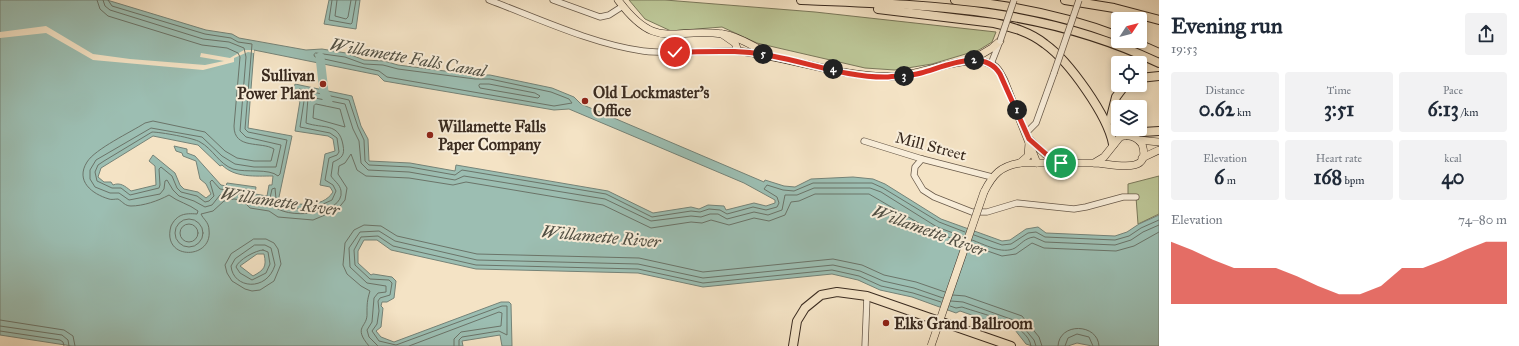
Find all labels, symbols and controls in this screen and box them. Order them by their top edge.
north arrow [1111,12,1147,48]
map controls [1111,12,1147,136]
text: Evening run [1171,12,1283,39]
button: share [1465,13,1507,55]
water label: Willamette Falls Canal [328,34,489,82]
pin [658,35,692,69]
icon: check [664,41,686,63]
text: 19:53 [1171,41,1198,57]
pin: 5 [753,44,773,64]
text: 5 [760,47,766,60]
pin: 2 [964,50,984,70]
text: 2 [971,53,977,66]
button: locate [1111,56,1147,92]
pin: 4 [823,59,843,79]
text: 4 [830,62,836,75]
place label: Sullivan Power Plant [237,66,315,103]
pin: 3 [894,66,914,86]
text: 3 [902,69,906,82]
marker: Sullivan Power Plant [318,79,328,89]
place label: Old Lockmaster's Office [593,83,709,120]
text: Distance [1205,84,1245,97]
text: Time [1327,84,1351,97]
text: Pace [1443,84,1463,97]
marker: Old Lockmaster's Office [580,96,590,106]
text: 0.62 [1199,97,1235,121]
text: 3:51 [1324,97,1354,121]
text: 6:13 [1428,97,1459,121]
pin: 1 [1007,100,1027,120]
button: layers [1111,100,1147,136]
text: 1 [1015,103,1019,116]
text: km [1235,106,1251,119]
text: /km [1459,106,1478,119]
place label: Willamette Falls Paper Company [438,117,546,155]
street label: Mill Street [893,127,969,165]
marker: Willamette Falls Paper Company [425,130,435,140]
pin [1044,146,1078,180]
icon: arrive [1050,152,1072,174]
text: Elevation [1203,152,1247,165]
text: Heart rate [1316,152,1362,165]
text: kcal [1444,152,1462,165]
text: 6 [1214,165,1224,189]
text: 168 [1313,165,1342,189]
text: 40 [1442,165,1464,189]
text: m [1224,174,1236,187]
text: bpm [1342,174,1365,187]
water label: Willamette River [219,183,342,221]
water label: Willamette River [869,201,990,262]
text: Elevation [1171,212,1223,228]
text: 74–80 m [1458,212,1507,228]
water label: Willamette River [540,221,662,253]
place label: Elks Grand Ballroom [894,314,1033,333]
marker: Elks Grand Ballroom [881,318,891,328]

